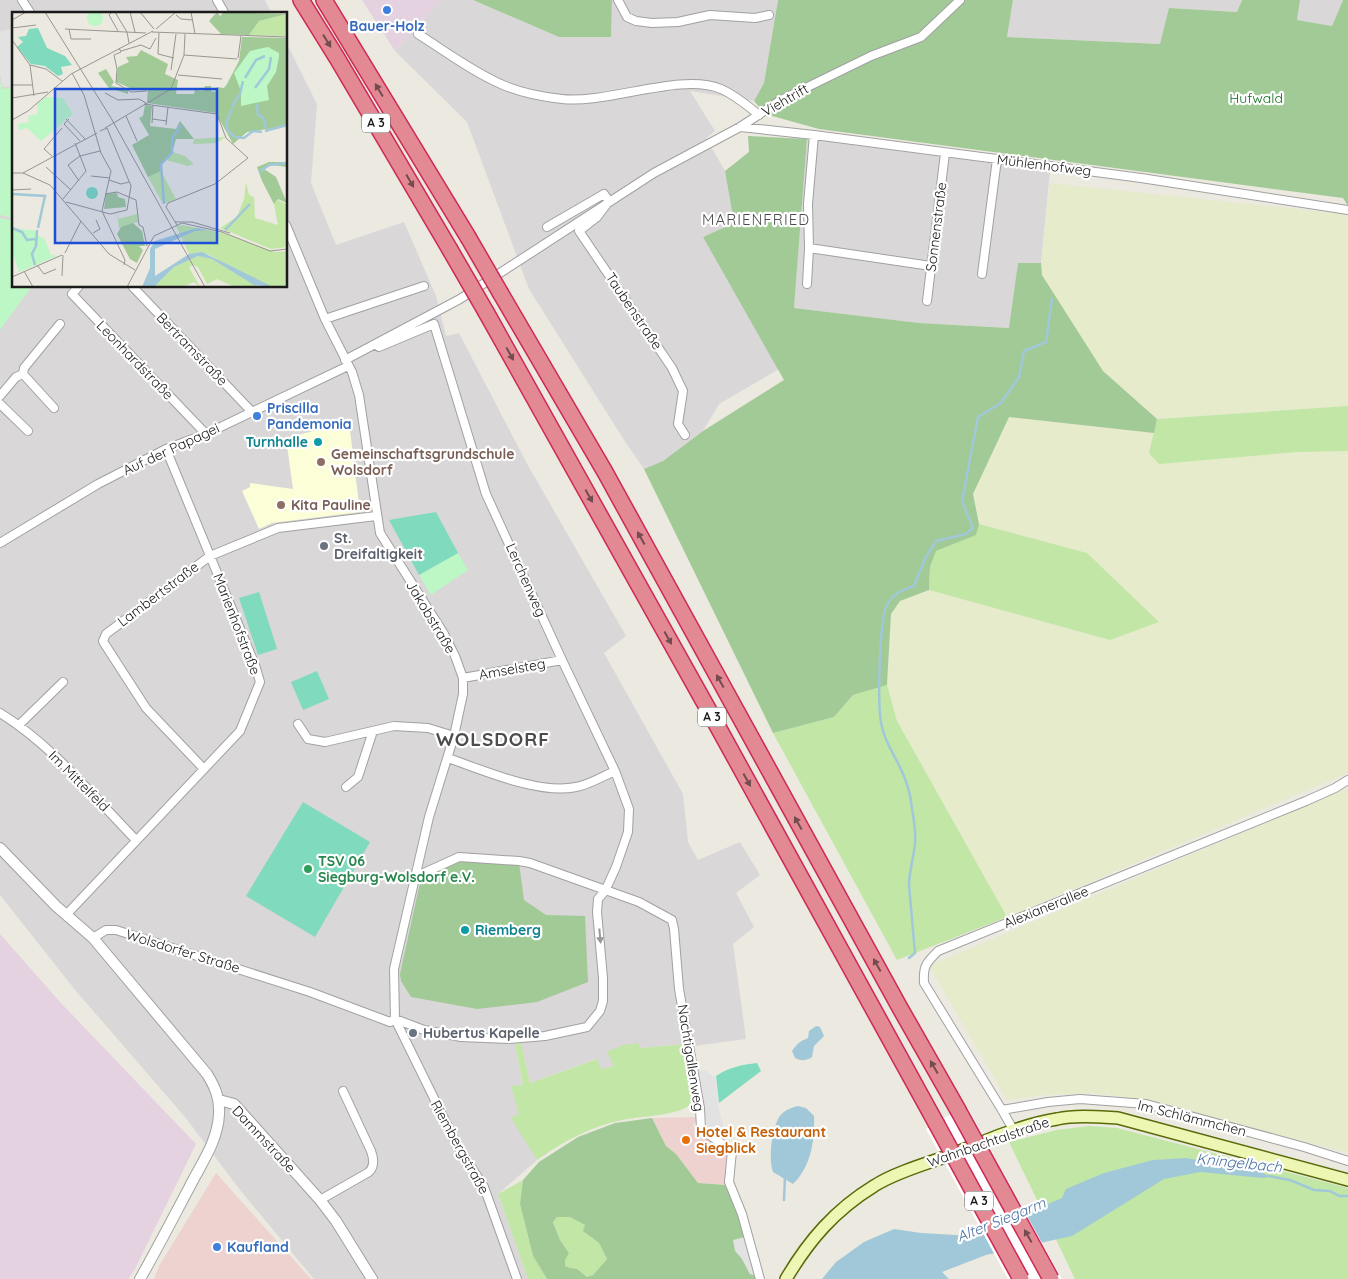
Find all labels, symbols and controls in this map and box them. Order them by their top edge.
marker: Bauer-Holz [381,4,393,16]
inset map [12,12,288,288]
place label: Bauer-Holz [349,17,425,35]
one-way arrow [322,35,331,48]
street label: Viehtrift [758,79,812,121]
one-way arrow [375,84,384,97]
park label: Hufwald [1229,89,1283,107]
road number: A 3 [362,114,390,132]
street label: Mühlenhofweg [996,150,1092,180]
one-way arrow [405,174,414,188]
street label: Sonnenstraße [922,181,950,273]
district label: MARIENFRIED [702,210,810,229]
street label: Taubenstraße [602,269,666,353]
street label: Bertramstraße [153,309,232,389]
street label: Leonhardstraße [93,317,177,403]
one-way arrow [505,348,514,361]
place label: Priscilla Pandemonia [267,399,352,433]
marker: Priscilla Pandemonia [251,410,263,422]
street label: Auf der Papagei [120,419,222,479]
place label: Turnhalle [246,433,308,451]
marker: Turnhalle [312,436,324,448]
place label: Gemeinschaftsgrundschule Wolsdorf [331,445,514,479]
marker: Gemeinschaftsgrundschule Wolsdorf [315,456,327,468]
one-way arrow [585,489,593,503]
place label: Kita Pauline [291,496,371,514]
marker: Kita Pauline [275,499,287,511]
place label: St. Dreifaltigkeit [334,529,423,563]
one-way arrow [637,531,645,546]
marker: St. Dreifaltigkeit [318,540,330,552]
street label: Lerchenweg [502,540,550,620]
street label: Lambertstraße [114,558,202,630]
street label: Marienhofstraße [209,571,265,677]
street label: Jakobstraße [402,577,460,657]
one-way arrow [664,631,673,644]
street label: Amselsteg [477,654,547,684]
one-way arrow [716,673,724,688]
road number: A 3 [698,708,726,726]
district label: WOLSDORF [436,727,550,751]
street label: Im Mittelfeld [45,747,113,815]
one-way arrow [743,773,752,787]
one-way arrow [794,816,802,830]
place label: TSV 06 Siegburg-Wolsdorf e.V. [318,852,475,886]
marker: TSV 06 Siegburg-Wolsdorf e.V. [302,863,314,875]
street label: Alexianerallee [1001,882,1091,932]
place label: Riemberg [475,921,541,939]
marker: Riemberg [459,924,471,936]
street label: Wolsdorfer Straße [124,925,242,977]
one-way arrow [596,929,604,945]
one-way arrow [873,958,881,973]
street label: Nachtigallenweg [674,1003,708,1113]
place label: Hubertus Kapelle [423,1024,540,1042]
marker: Hubertus Kapelle [407,1027,419,1039]
one-way arrow [930,1061,939,1074]
street label: Im Schlämmchen [1136,1096,1248,1140]
street label: Riembergstraße [427,1097,493,1197]
street label: Dammstraße [228,1102,300,1176]
street label: Wahnbachtalstraße [925,1113,1052,1171]
place label: Hotel & Restaurant Siegblick [696,1123,826,1157]
marker: Hotel & Restaurant Siegblick [680,1134,692,1146]
water label: Kningelbach [1195,1149,1283,1176]
road number: A 3 [965,1192,993,1210]
water label: Alter Siegarm [954,1193,1048,1246]
one-way arrow [1023,1230,1032,1243]
place label: Kaufland [227,1238,289,1256]
marker: Kaufland [211,1241,223,1253]

